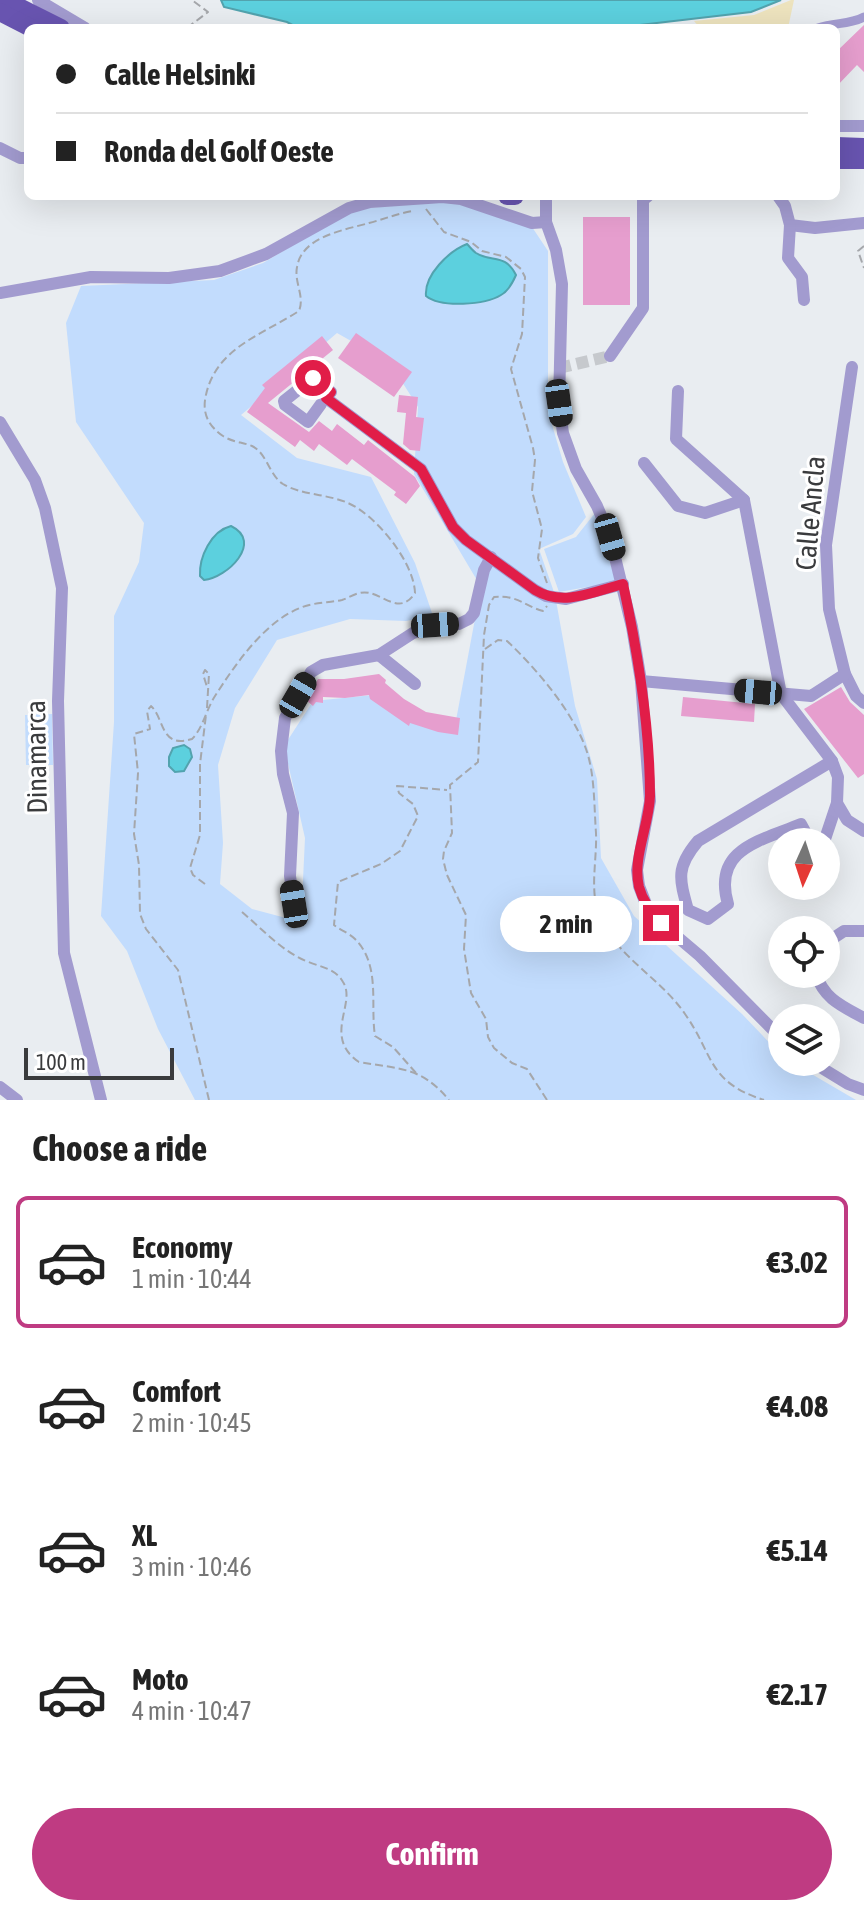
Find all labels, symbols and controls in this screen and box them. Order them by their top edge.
text: Calle Helsinki [104,57,256,91]
text: Ronda del Golf Oeste [104,134,334,168]
route start [295,360,331,396]
car [544,378,574,428]
street label: Calle Ancla [789,454,831,572]
car [592,511,628,563]
car [410,611,460,639]
car [276,668,320,722]
car [733,678,783,706]
street label: Dinamarca [19,700,53,814]
north arrow [768,828,840,900]
map controls [768,828,840,1076]
car [278,878,310,930]
callout: 2 min [501,895,633,951]
route end [643,905,679,941]
text: 2 min [539,909,593,939]
button: locate [768,916,840,988]
button: layers [768,1004,840,1076]
scale bar [24,1044,174,1080]
text: 100 m [36,1049,86,1075]
text: Choose a ride [32,1127,207,1169]
icon: car [36,1226,108,1298]
text: Economy [132,1230,233,1264]
text: €3.02 [767,1245,828,1279]
text: 1 min · 10:44 [132,1264,252,1294]
icon: car [36,1370,108,1442]
text: Comfort [132,1374,221,1408]
text: €4.08 [767,1389,828,1423]
text: 2 min · 10:45 [132,1408,252,1438]
icon: car [36,1514,108,1586]
text: XL [132,1518,157,1552]
text: €5.14 [767,1533,828,1567]
text: 3 min · 10:46 [132,1552,252,1582]
icon: car [36,1658,108,1730]
text: Moto [132,1662,189,1696]
text: €2.17 [767,1677,828,1711]
text: 4 min · 10:47 [132,1696,252,1726]
button: Confirm [32,1808,832,1900]

